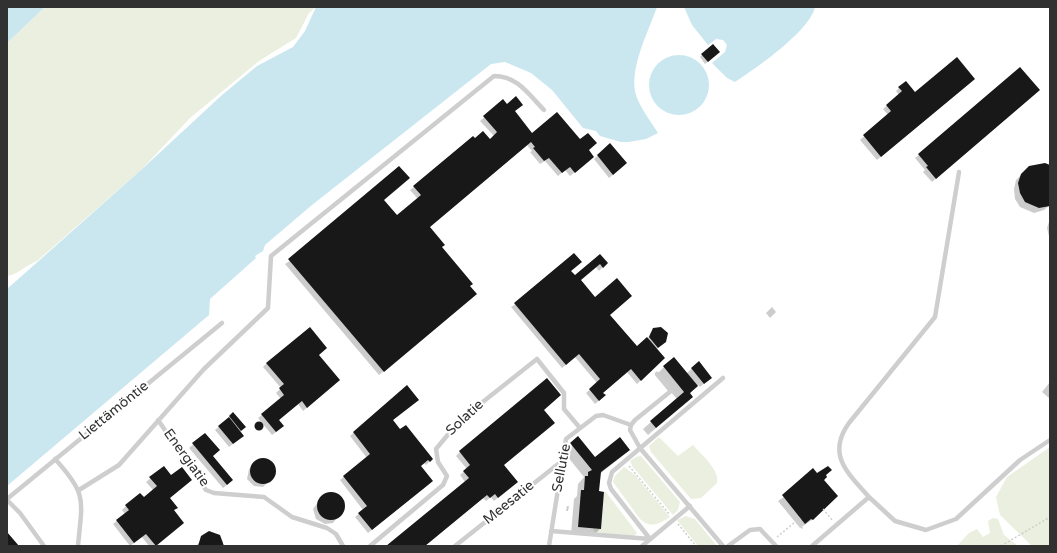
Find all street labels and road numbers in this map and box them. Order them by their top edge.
street label: Liettämöntie [76,378,152,444]
street label: Solatie [443,396,487,440]
street label: Energiatie [159,426,213,490]
street label: Sellutie [549,442,575,494]
street label: Meesatie [480,477,538,529]

